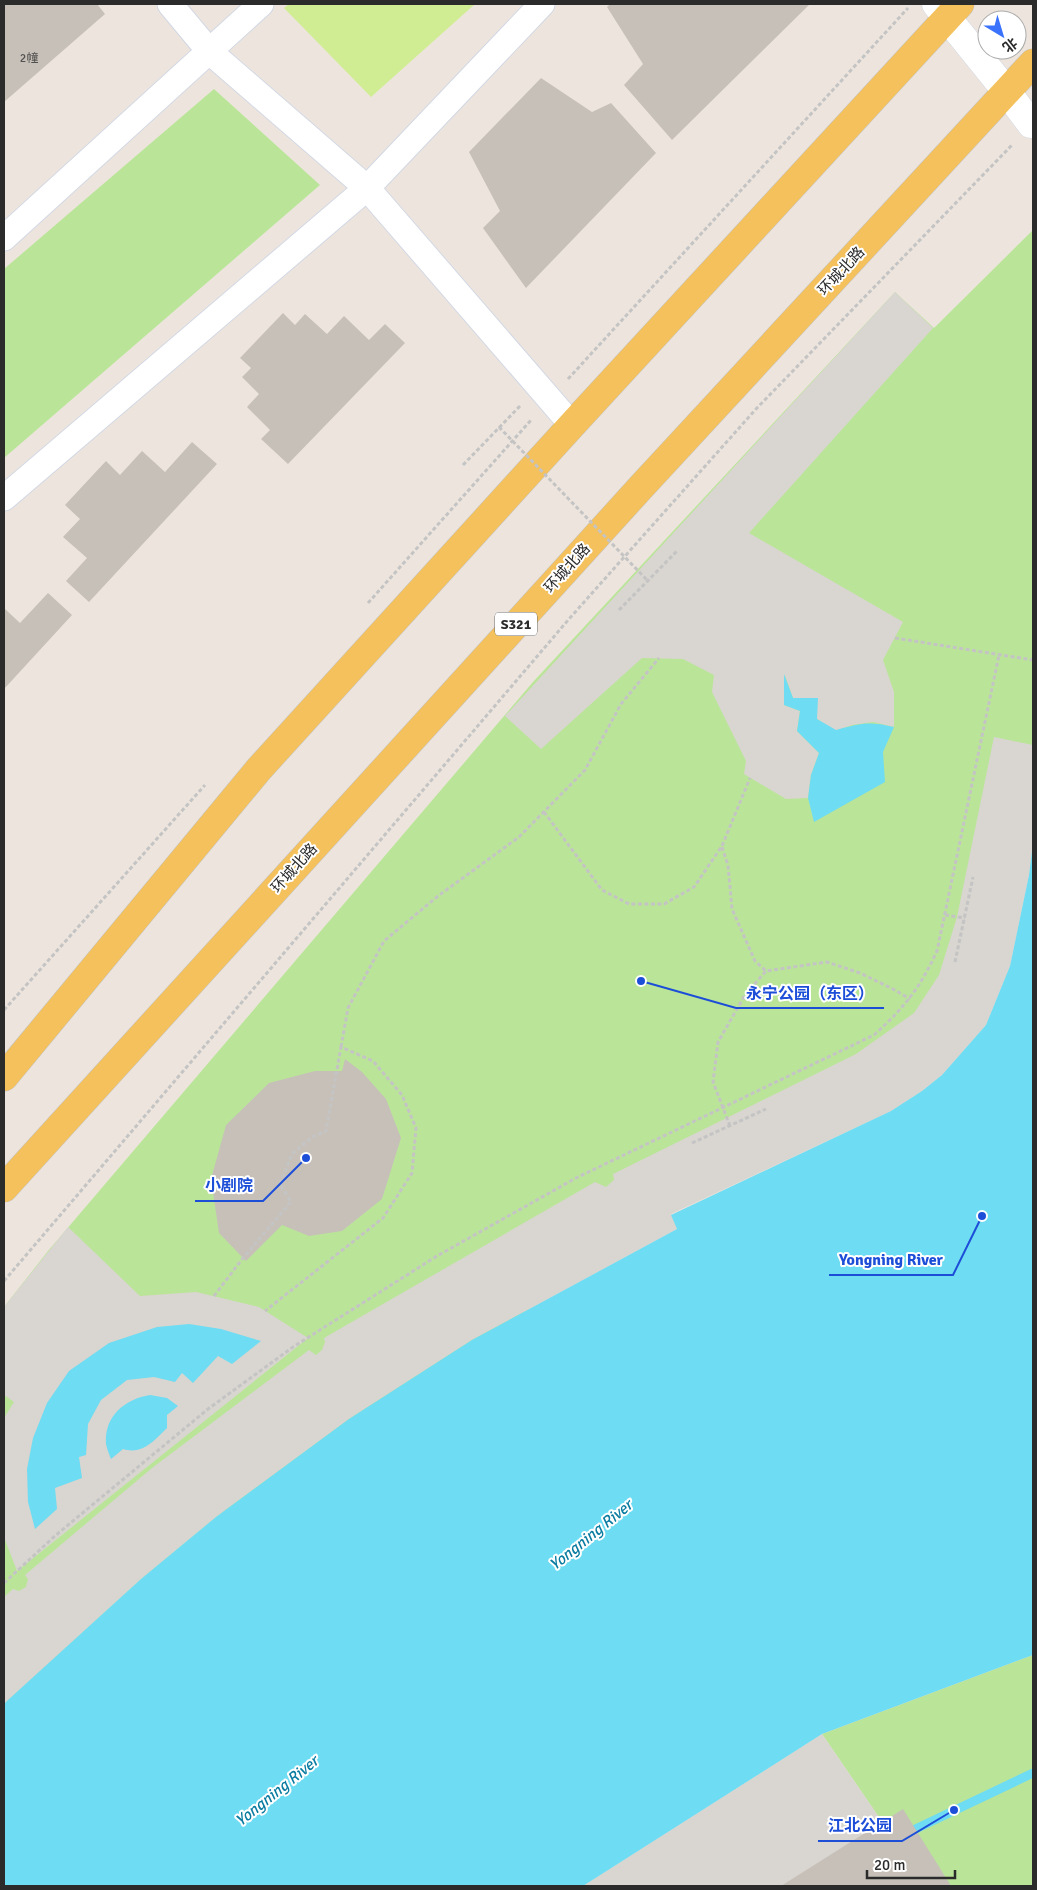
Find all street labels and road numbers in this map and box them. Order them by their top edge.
street label: 环城北路 [814,243,868,299]
street label: 环城北路 [540,540,594,596]
road number: S321 [495,612,537,636]
street label: 环城北路 [267,840,321,896]

